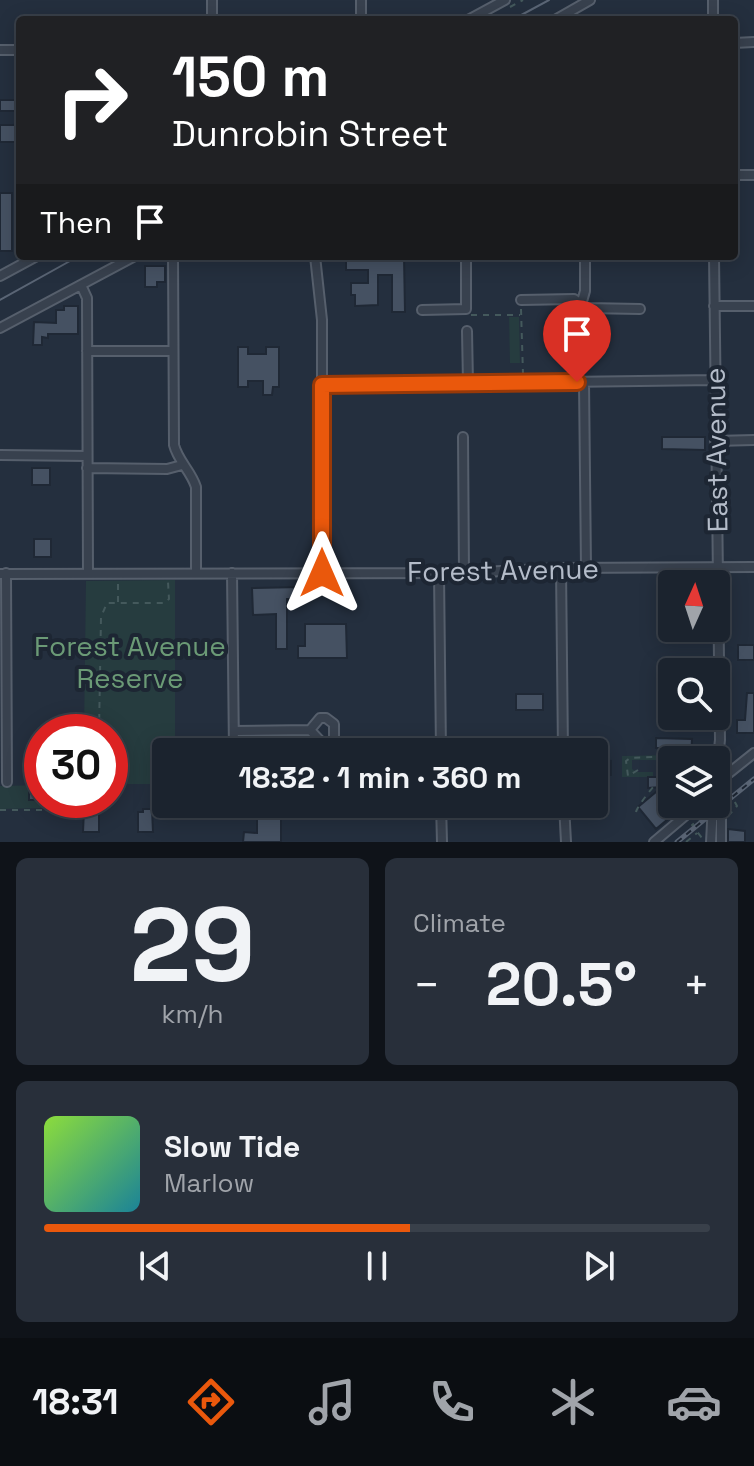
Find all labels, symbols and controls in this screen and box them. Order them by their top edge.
text: 150 m [172,41,329,112]
icon: right [40,48,144,152]
text: Dunrobin Street [172,111,448,157]
icon: arrive [128,200,172,244]
text: Then [40,203,112,242]
pin [543,300,611,382]
icon: arrive [555,312,599,356]
street label: East Avenue [697,367,735,533]
position arrow [280,531,364,615]
street label: Forest Avenue [407,550,599,590]
north arrow [658,570,730,642]
map controls [658,570,730,818]
park label: Forest Avenue Reserve [34,628,226,696]
button: search [658,658,730,730]
speed limit sign: 30 [24,714,128,818]
button: layers [658,746,730,818]
text: 18:32 · 1 min · 360 m [239,758,521,797]
text: 29 [130,879,255,1011]
text: Climate [413,906,506,940]
text: 20.5° [486,946,637,1023]
text: − [413,957,440,1013]
text: + [683,957,710,1013]
text: km/h [162,997,223,1031]
text: Slow Tide [164,1127,300,1166]
text: Marlow [164,1166,254,1200]
icon: previous [133,1244,177,1288]
icon: pause [355,1244,399,1288]
icon: next [577,1244,621,1288]
icon: directions [183,1374,239,1430]
icon: music [304,1374,360,1430]
icon: phone [424,1374,480,1430]
icon: climate [545,1374,601,1430]
icon: car [666,1374,722,1430]
text: 18:31 [32,1379,118,1425]

